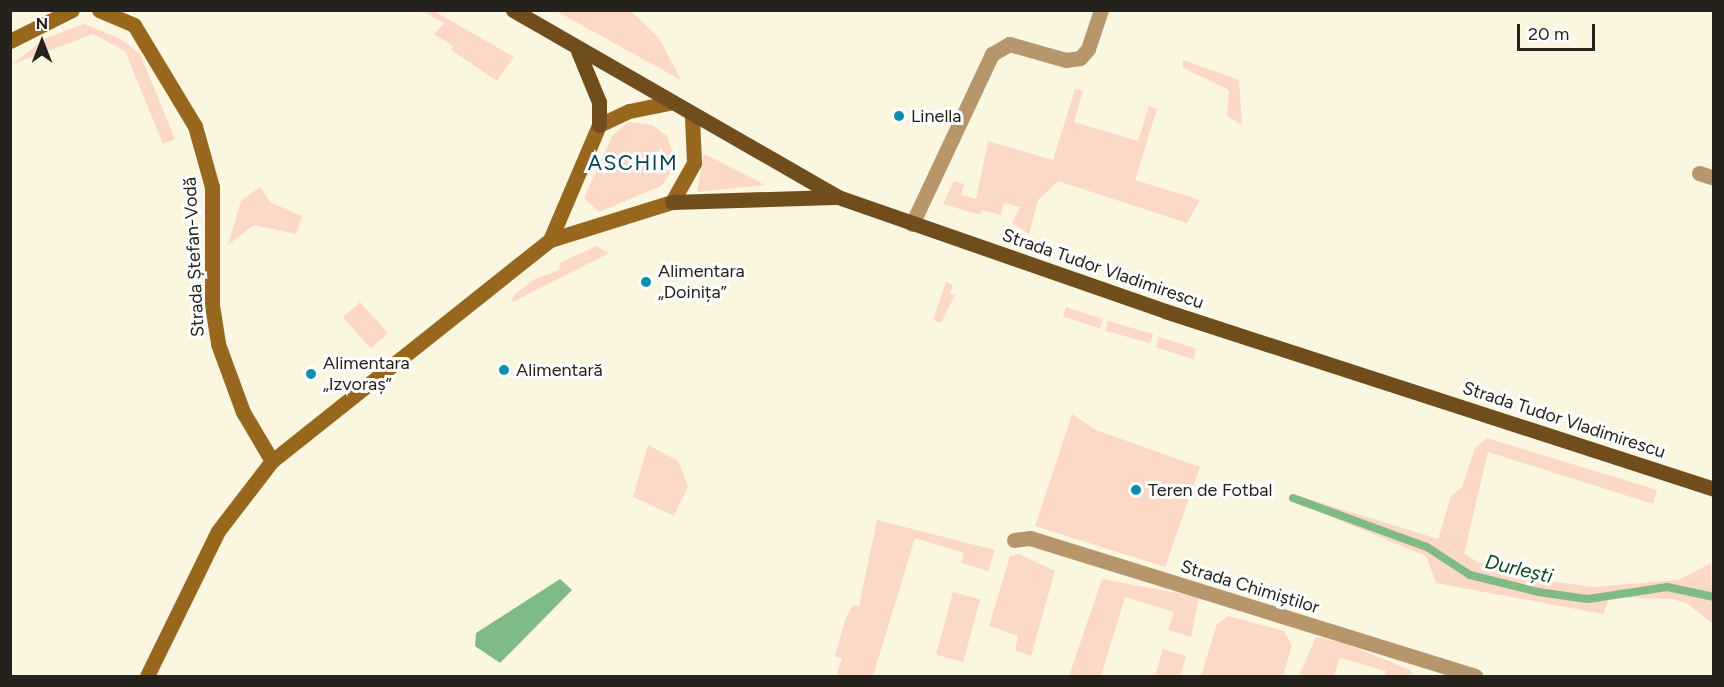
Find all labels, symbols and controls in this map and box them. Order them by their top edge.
north arrow [12,12,72,72]
scale bar [1520,12,1598,50]
text: N [36,14,48,33]
text: 20 m [1528,23,1569,45]
place label: Linella [911,105,962,127]
marker: Linella [892,109,906,123]
district label: ASCHIM [588,150,678,176]
street label: Strada Ștefan-Vodă [179,176,209,338]
street label: Strada Tudor Vladimirescu [999,224,1207,314]
place label: Alimentara „Doinița” [658,261,745,304]
marker: Alimentara „Doinița” [639,275,653,289]
place label: Alimentara „Izvoraș” [323,353,410,395]
place label: Alimentară [516,359,603,381]
marker: Alimentară [497,363,511,377]
marker: Alimentara „Izvoraș” [304,367,318,381]
street label: Strada Tudor Vladimirescu [1460,377,1668,463]
place label: Teren de Fotbal [1148,479,1272,501]
marker: Teren de Fotbal [1129,483,1143,497]
water label: Durlești [1483,550,1555,588]
street label: Strada Chimiștilor [1178,556,1322,618]

